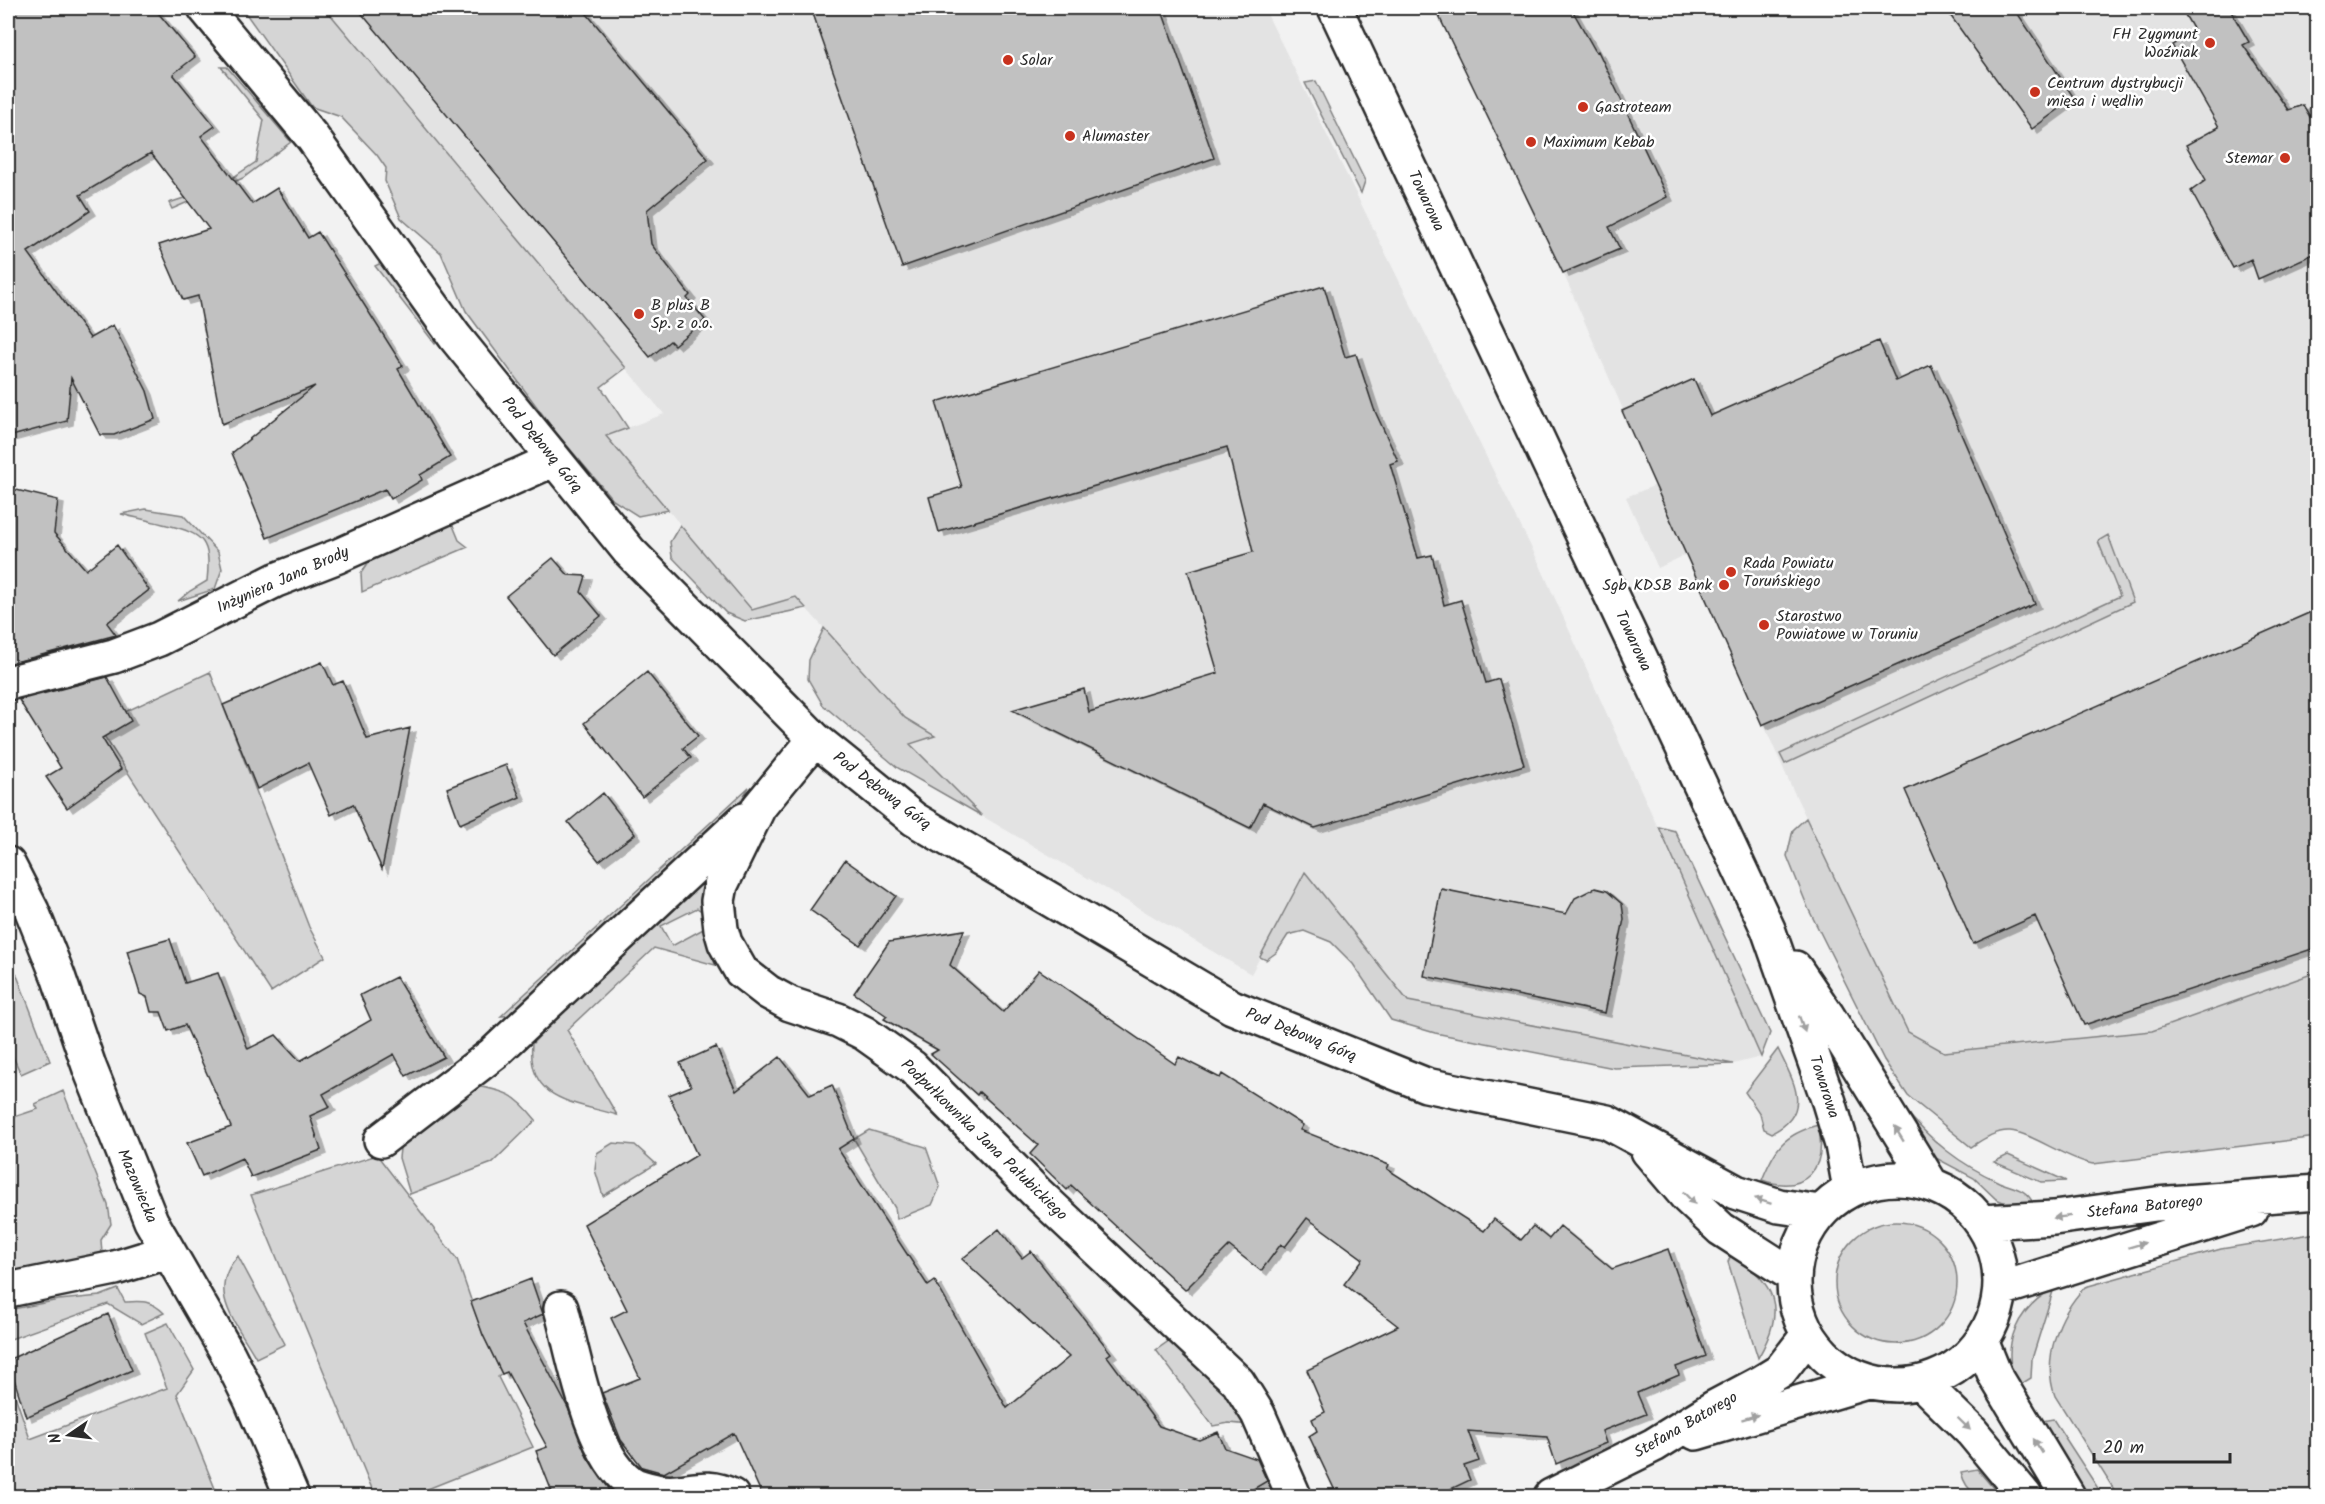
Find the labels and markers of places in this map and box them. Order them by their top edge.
place label: FH Zygmunt Woźniak [2112,22,2199,65]
marker: FH Zygmunt Woźniak [2203,36,2217,50]
place label: Solar [1020,48,1054,73]
marker: Solar [1001,53,1015,67]
place label: Centrum dystrybucji mięsa i wędlin [2047,71,2184,114]
marker: Centrum dystrybucji mięsa i wędlin [2028,85,2042,99]
place label: Gastroteam [1595,95,1672,120]
marker: Gastroteam [1576,100,1590,114]
place label: Alumaster [1082,124,1151,149]
marker: Alumaster [1063,129,1077,143]
place label: Maximum Kebab [1543,130,1655,155]
marker: Maximum Kebab [1524,135,1538,149]
place label: Stemar [2226,146,2275,171]
marker: Stemar [2278,151,2292,165]
place label: B plus B Sp. z o.o. [651,293,713,336]
marker: B plus B Sp. z o.o. [632,307,646,321]
place label: Rada Powiatu Toruńskiego [1743,551,1834,594]
marker: Rada Powiatu Toruńskiego [1724,565,1738,579]
place label: Sgb KDSB Bank [1602,573,1712,598]
marker: Sgb KDSB Bank [1717,578,1731,592]
place label: Starostwo Powiatowe w Toruniu [1776,604,1918,647]
marker: Starostwo Powiatowe w Toruniu [1757,618,1771,632]

